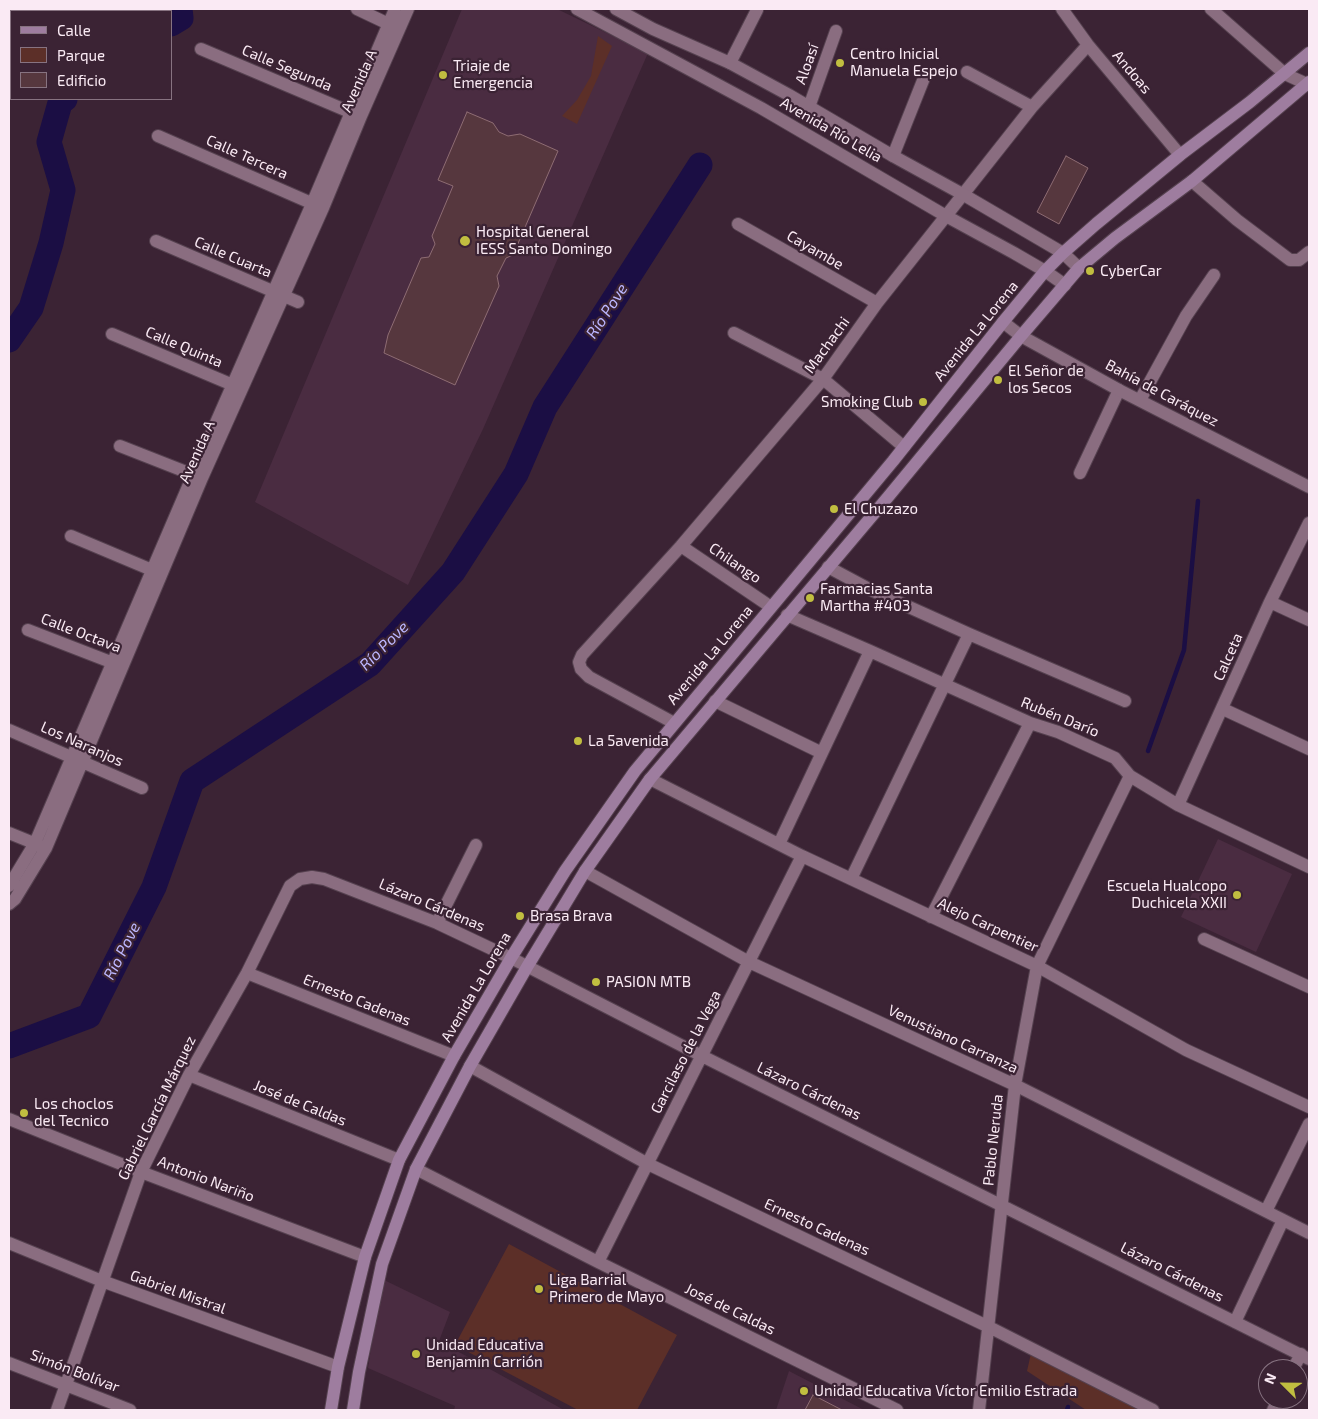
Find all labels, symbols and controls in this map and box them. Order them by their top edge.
legend [10,10,172,100]
text: Calle [57,21,91,39]
street label: Calle Segunda [239,41,335,95]
street label: Aloasí [791,41,823,87]
place label: Centro Inicial Manuela Espejo [850,45,958,80]
text: Parque [57,46,105,64]
street label: Avenida A [337,47,381,115]
street label: Andoas [1109,47,1155,97]
place label: Triaje de Emergencia [453,57,533,92]
marker: Centro Inicial Manuela Espejo [834,57,846,69]
marker: Triaje de Emergencia [437,69,449,81]
text: Edificio [57,71,106,89]
street label: Avenida Río Lelia [777,94,885,166]
street label: Calle Tercera [203,131,291,183]
place label: Hospital General IESS Santo Domingo [476,223,612,258]
street label: Cayambe [783,227,847,273]
street label: Calle Cuarta [192,233,274,281]
marker: Hospital General IESS Santo Domingo [458,234,472,248]
place label: CyberCar [1100,262,1162,280]
marker: CyberCar [1084,265,1096,277]
street label: Avenida La Lorena [930,277,1022,385]
water label: Río Pove [582,280,632,342]
street label: Machachi [800,313,854,377]
street label: Calle Quinta [143,323,225,371]
street label: Bahía de Caráquez [1102,356,1222,430]
place label: El Señor de los Secos [1008,362,1084,397]
marker: El Señor de los Secos [992,374,1004,386]
place label: Smoking Club [821,393,913,411]
marker: Smoking Club [917,396,929,408]
street label: Avenida A [175,418,219,486]
place label: El Chuzazo [844,500,918,518]
marker: El Chuzazo [828,503,840,515]
street label: Chilango [705,539,765,587]
place label: Farmacias Santa Martha #403 [820,580,933,615]
marker: Farmacias Santa Martha #403 [804,592,816,604]
street label: Avenida La Lorena [663,602,757,708]
street label: Calle Octava [38,609,124,657]
water label: Río Pove [355,617,413,675]
street label: Calceta [1210,630,1246,684]
street label: Rubén Darío [1018,693,1102,741]
street label: Los Naranjos [38,718,126,770]
place label: La 5avenida [588,732,669,750]
marker: La 5avenida [572,735,584,747]
street label: Lázaro Cárdenas [376,875,488,935]
place label: Escuela Hualcopo Duchicela XXII [1107,877,1227,912]
marker: Escuela Hualcopo Duchicela XXII [1231,889,1243,901]
street label: Alejo Carpentier [935,894,1041,956]
place label: Brasa Brava [530,907,612,925]
marker: Brasa Brava [514,910,526,922]
water label: Río Pove [99,919,145,983]
street label: Avenida La Lorena [437,929,515,1045]
street label: Ernesto Cadenas [301,970,413,1030]
place label: PASION MTB [606,973,691,991]
marker: PASION MTB [590,976,602,988]
street label: Garcilaso de la Vega [647,987,725,1117]
street label: Venustiano Carranza [885,1001,1021,1077]
street label: Gabriel García Márquez [114,1033,200,1183]
street label: Lázaro Cárdenas [754,1058,864,1124]
street label: José de Caldas [251,1076,349,1130]
street label: Pablo Neruda [979,1093,1007,1187]
place label: Los choclos del Tecnico [34,1095,114,1130]
marker: Los choclos del Tecnico [18,1107,30,1119]
street label: Antonio Nariño [155,1152,257,1206]
street label: Ernesto Cadenas [761,1195,873,1259]
street label: Lázaro Cárdenas [1117,1238,1227,1306]
street label: Gabriel Mistral [128,1266,228,1318]
place label: Liga Barrial Primero de Mayo [549,1271,664,1306]
street label: José de Caldas [682,1279,778,1339]
marker: Liga Barrial Primero de Mayo [533,1283,545,1295]
place label: Unidad Educativa Benjamín Carrión [426,1336,544,1371]
street label: Simón Bolívar [28,1346,122,1396]
marker: Unidad Educativa Benjamín Carrión [410,1348,422,1360]
north arrow [1258,1359,1308,1409]
text: N [1260,1370,1279,1386]
place label: Unidad Educativa Víctor Emilio Estrada [814,1382,1077,1400]
marker: Unidad Educativa Víctor Emilio Estrada [798,1385,810,1397]

